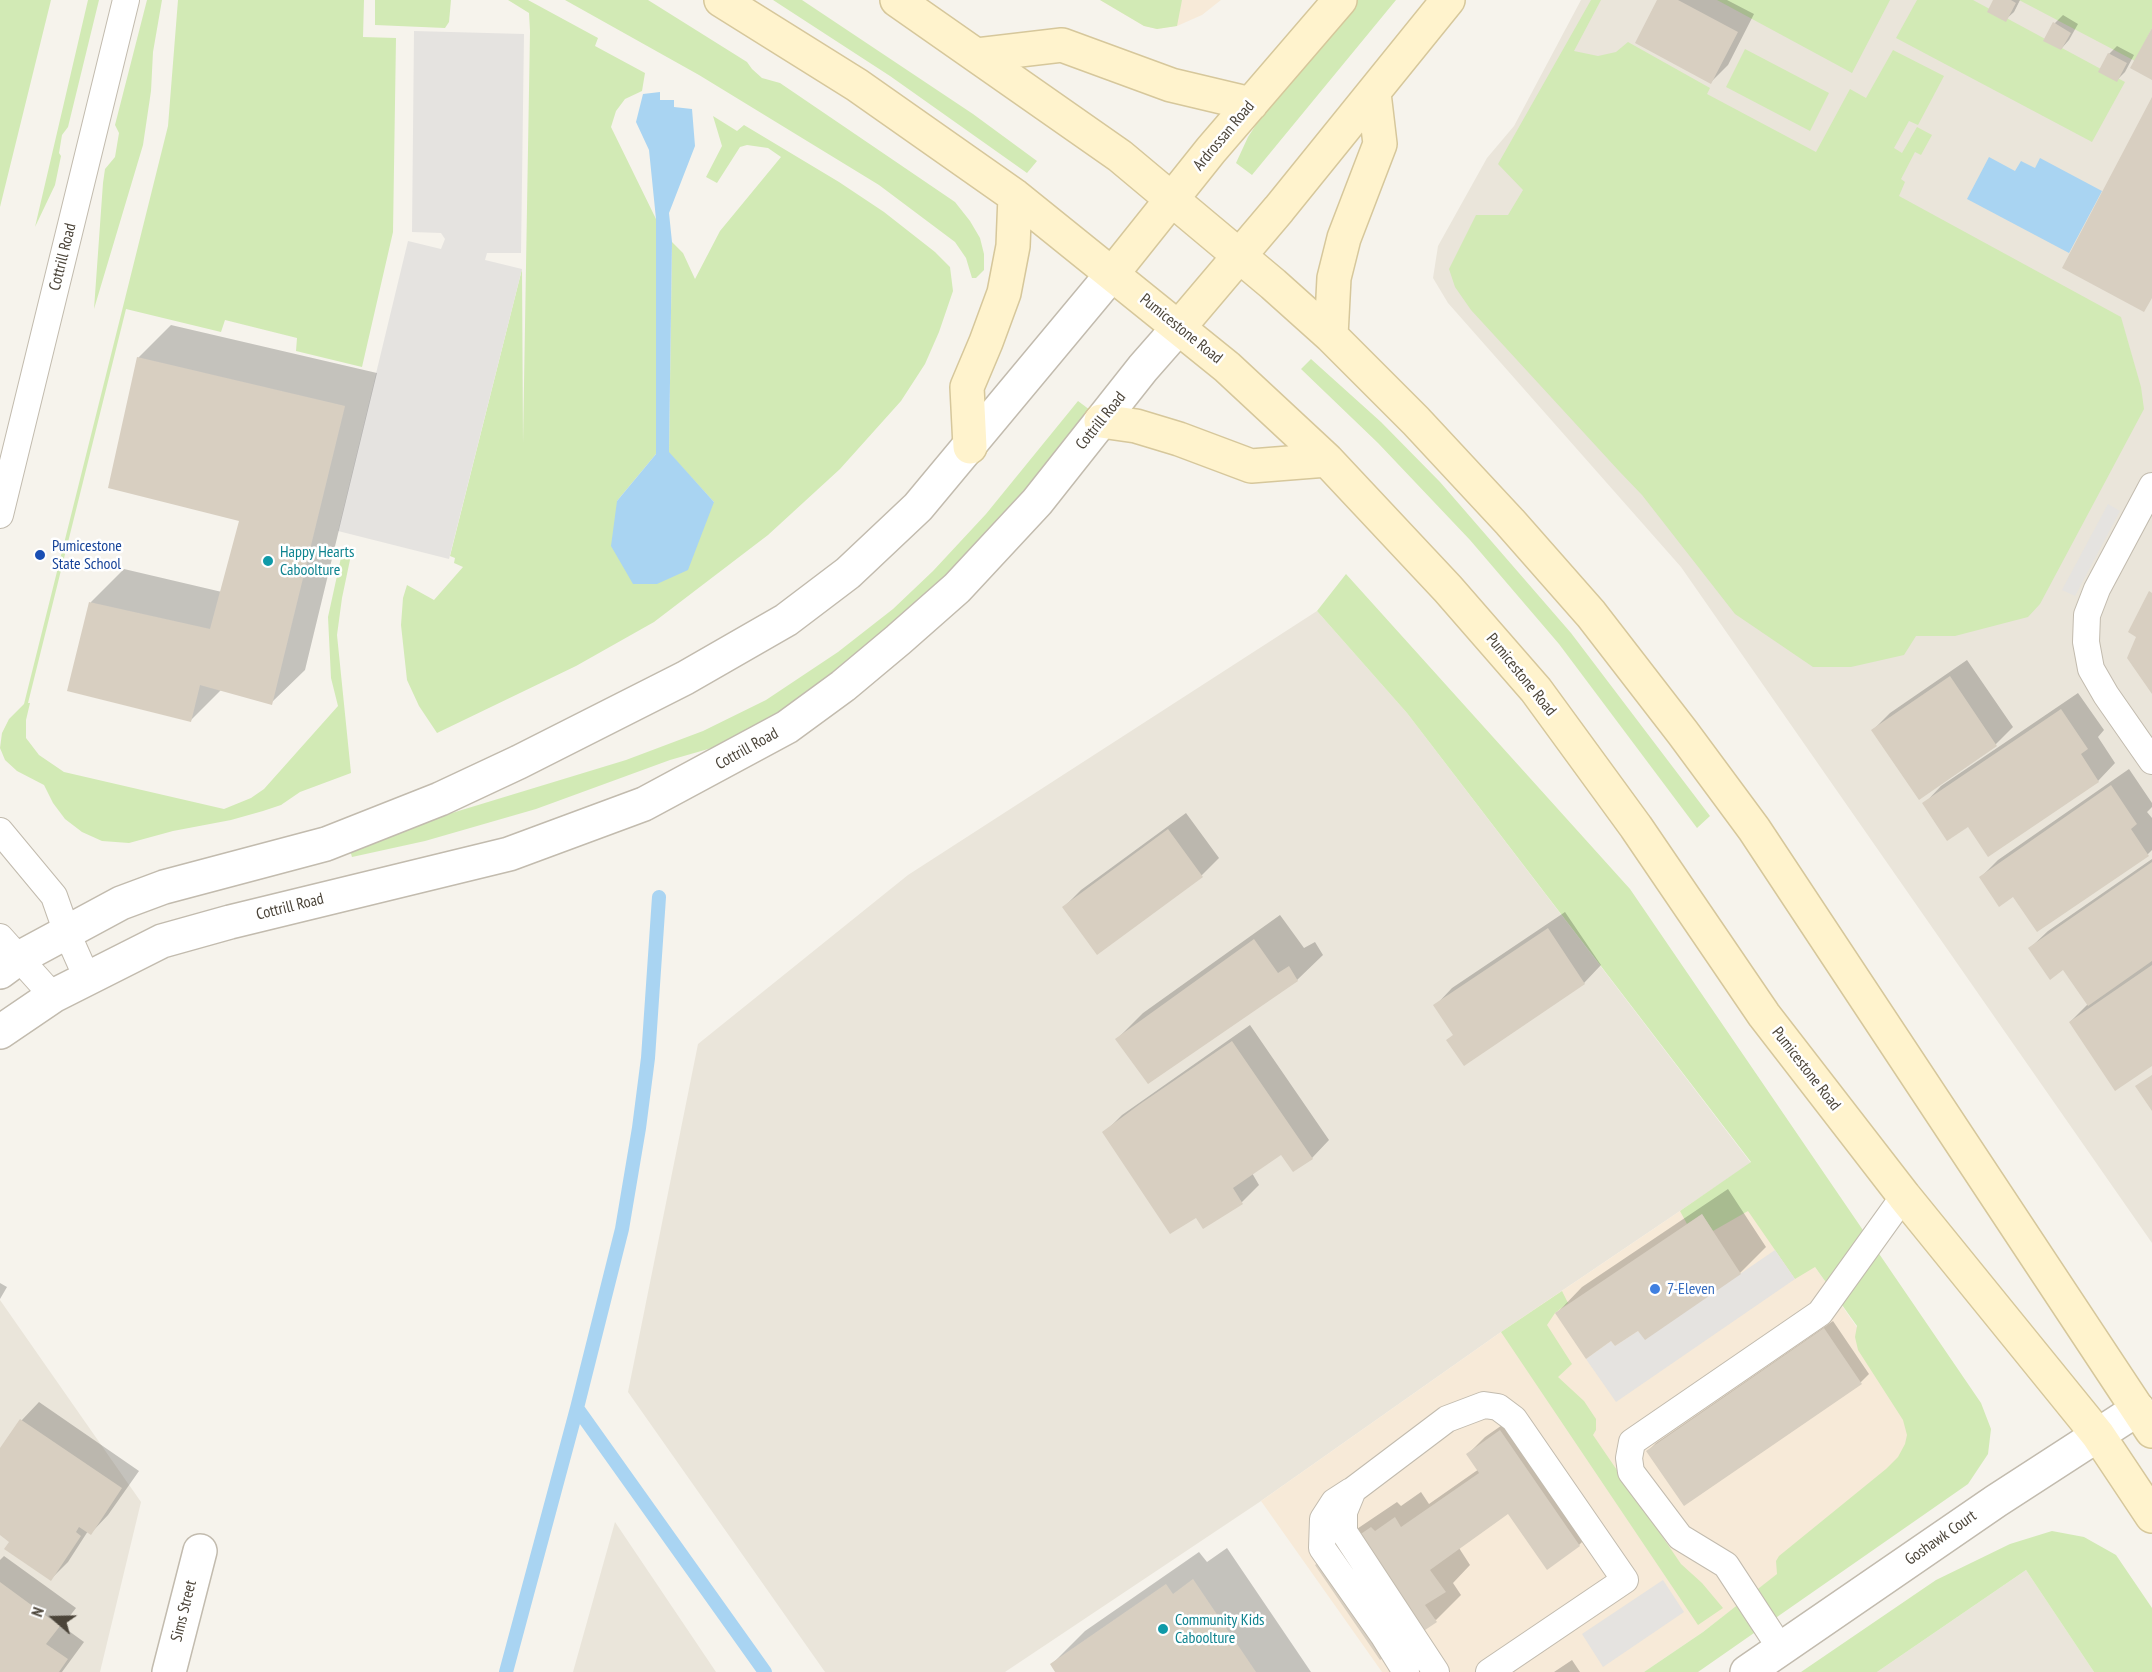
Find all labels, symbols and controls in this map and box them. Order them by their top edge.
street label: Ardrossan Road [1189,97,1259,175]
street label: Cottrill Road [45,221,81,293]
street label: Pumicestone Road [1136,290,1226,368]
street label: Cottrill Road [1072,388,1130,454]
place label: Pumicestone State School [52,536,122,574]
place label: Happy Hearts Caboolture [280,542,354,580]
marker: Pumicestone State School [33,548,47,562]
marker: Happy Hearts Caboolture [261,554,275,568]
street label: Pumicestone Road [1482,630,1560,720]
street label: Cottrill Road [712,724,782,774]
street label: Cottrill Road [254,889,326,925]
street label: Pumicestone Road [1767,1023,1845,1115]
place label: 7-Eleven [1667,1279,1715,1299]
marker: 7-Eleven [1648,1282,1662,1296]
street label: Goshawk Court [1902,1506,1980,1570]
street label: Sims Street [167,1578,201,1644]
north arrow [24,1588,84,1648]
text: N [26,1604,48,1619]
place label: Community Kids Caboolture [1175,1610,1264,1648]
marker: Community Kids Caboolture [1156,1622,1170,1636]

